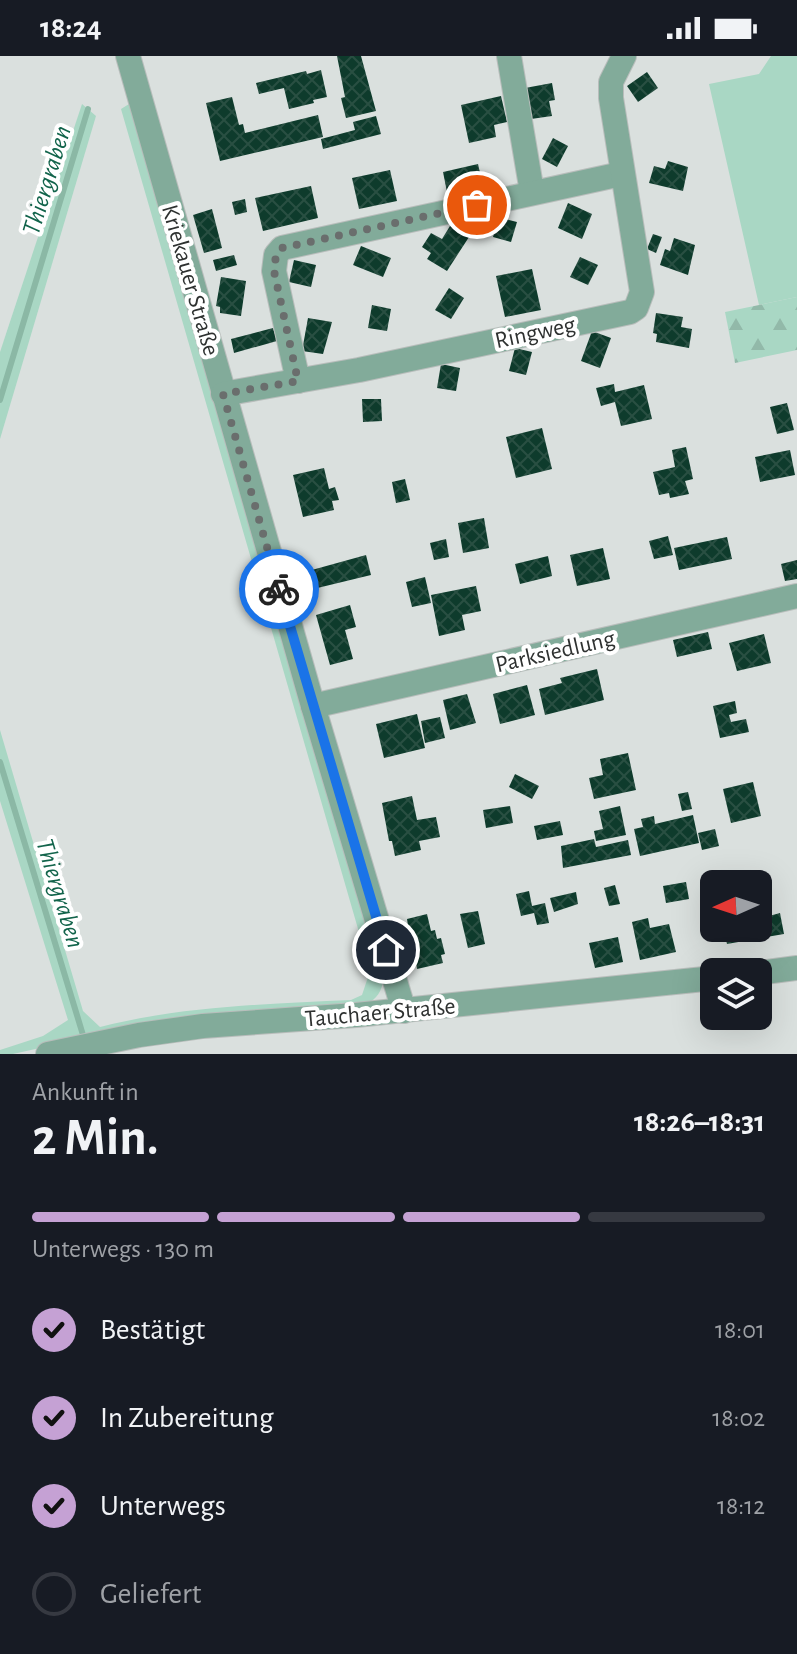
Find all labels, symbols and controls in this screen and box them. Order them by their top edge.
text: 18:24 [40,13,102,43]
water label: Thiergraben [18,123,76,238]
pin [443,171,511,239]
icon: bag [455,183,499,227]
street label: Kriekauer Straße [157,202,223,359]
street label: Ringweg [493,313,578,353]
courier [239,549,319,629]
icon: bike [257,567,301,611]
street label: Parksiedlung [493,627,617,677]
water label: Thiergraben [31,836,89,951]
north arrow [700,870,772,942]
map controls [700,870,772,1030]
pin [352,916,420,984]
icon: home [364,928,408,972]
button: layers [700,958,772,1030]
street label: Tauchaer Straße [304,994,456,1032]
text: Ankunft in [32,1079,139,1105]
text: 18:26–18:31 [634,1107,765,1137]
text: 2 Min. [32,1112,159,1164]
text: Unterwegs · 130 m [32,1236,214,1262]
icon: check [32,1308,76,1352]
text: Bestätigt [100,1315,205,1345]
text: 18:01 [715,1317,765,1343]
icon: check [32,1396,76,1440]
text: In Zubereitung [100,1403,274,1433]
text: 18:02 [712,1405,765,1431]
icon: check [32,1484,76,1528]
text: Unterwegs [100,1491,226,1521]
text: 18:12 [717,1493,765,1519]
text: Geliefert [100,1579,201,1609]

